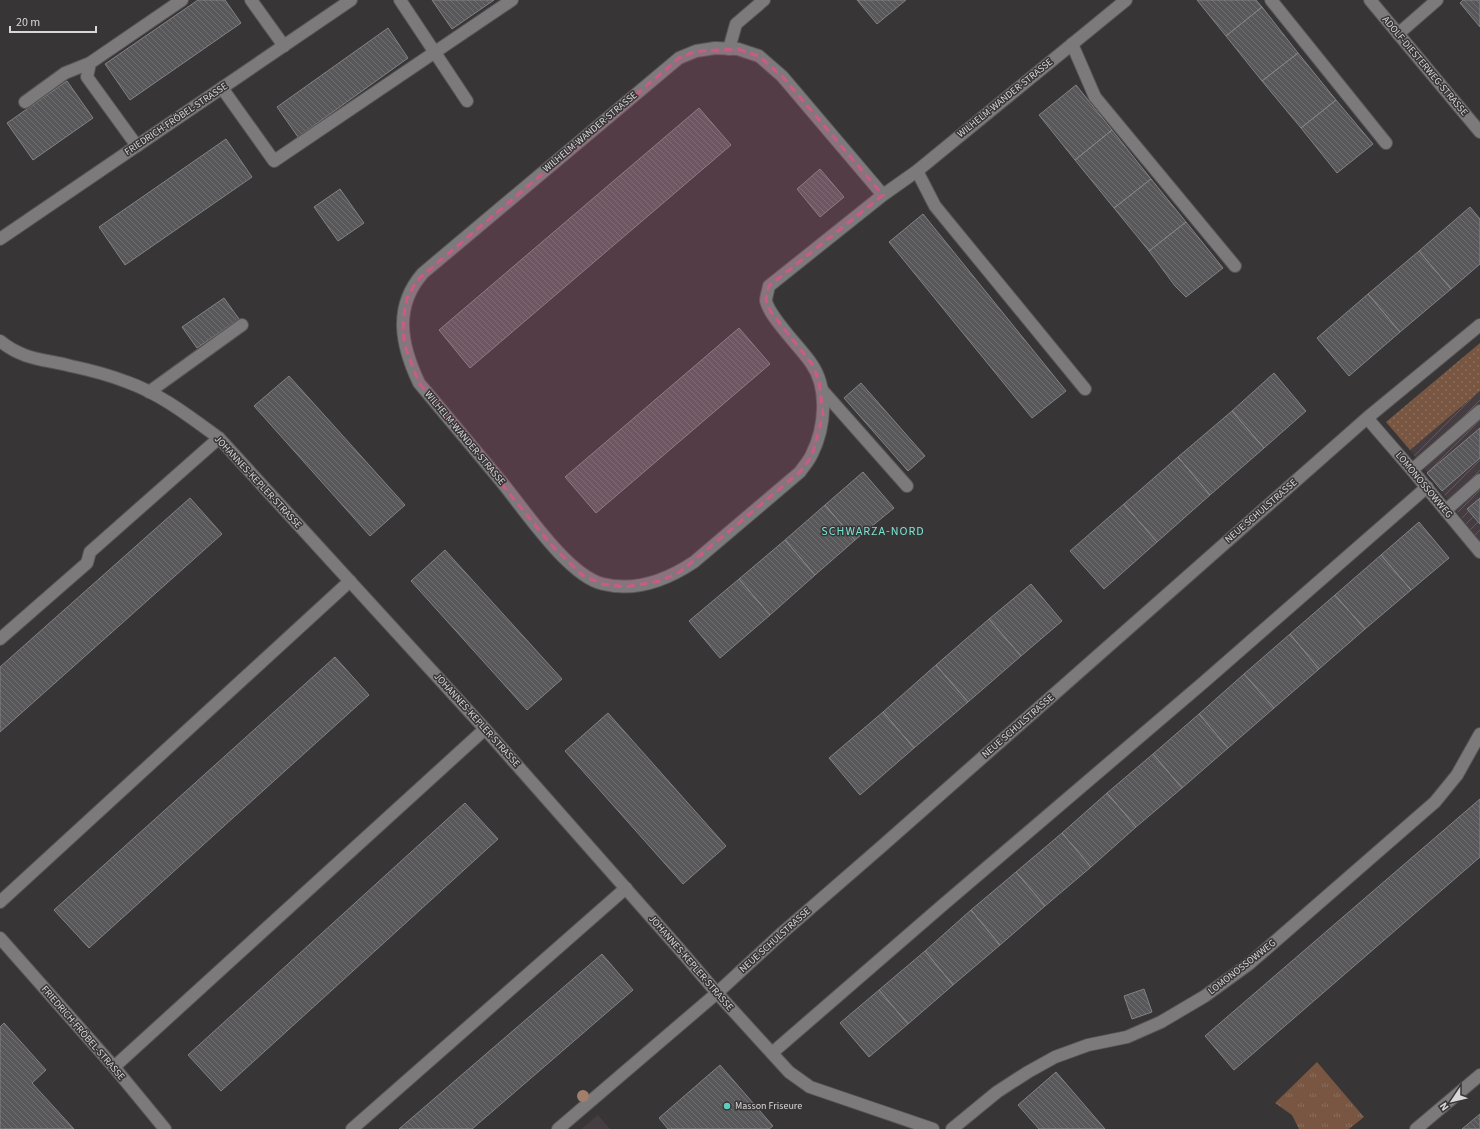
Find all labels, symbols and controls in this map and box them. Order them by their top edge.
scale bar [10,8,96,34]
street label: ADOLF-DIESTERWEG-STRASSE [1379,13,1471,119]
text: 20 m [16,14,40,31]
street label: WILHELM-WANDER-STRASSE [954,55,1056,141]
street label: FRIEDRICH-FRÖBEL-STRASSE [122,79,230,159]
street label: WILHELM-WANDER-STRASSE [540,88,640,176]
street label: WILHELM-WANDER-STRASSE [421,388,509,488]
street label: JOHANNES-KEPLER-STRASSE [211,432,305,532]
street label: LOMONOSSOWWEG [1392,449,1456,521]
street label: NEUE SCHULSTRASSE [1222,476,1300,546]
district label: SCHWARZA-NORD [821,523,925,540]
street label: JOHANNES-KEPLER-STRASSE [431,670,523,770]
street label: NEUE SCHULSTRASSE [979,691,1057,761]
street label: NEUE SCHULSTRASSE [736,904,814,976]
street label: JOHANNES-KEPLER-STRASSE [645,912,737,1014]
street label: LOMONOSSOWWEG [1205,936,1279,998]
street label: FRIEDRICH-FRÖBEL-STRASSE [38,983,128,1083]
north arrow [1432,1081,1472,1121]
place label: Masson Friseure [735,1099,802,1113]
text: N [1436,1099,1452,1114]
marker: Masson Friseure [722,1101,732,1111]

